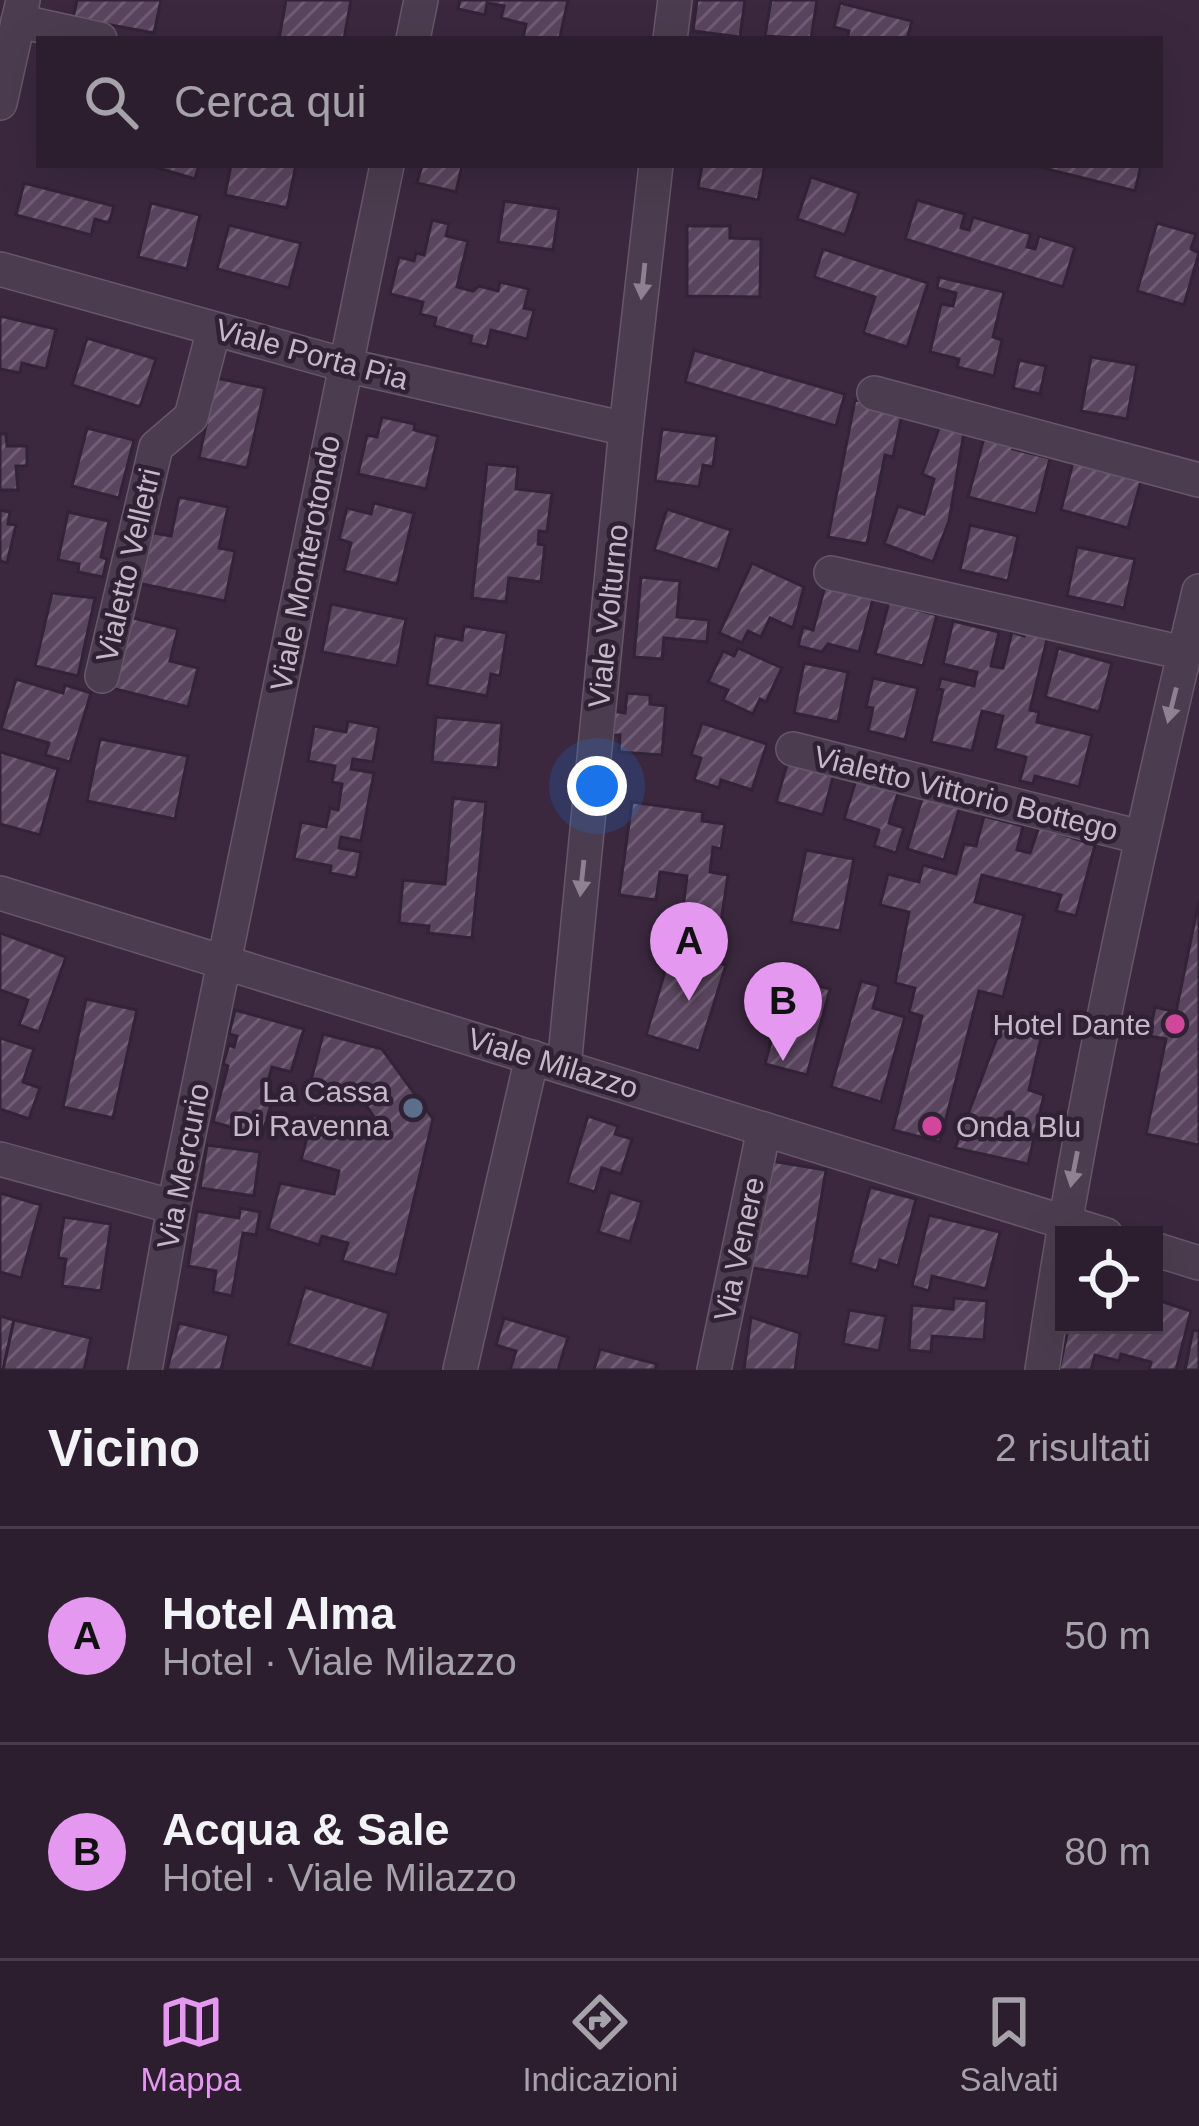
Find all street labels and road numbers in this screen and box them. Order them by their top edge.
street label: Viale Porta Pia [212,312,412,396]
street label: Viale Monterotondo [264,432,346,694]
street label: Vialetto Velletri [90,465,166,665]
street label: Viale Volturno [582,522,634,710]
street label: Vialetto Vittorio Bottego [810,739,1122,847]
street label: Viale Milazzo [464,1021,642,1105]
street label: Via Mercurio [151,1080,215,1252]
street label: Via Venere [708,1174,770,1324]

